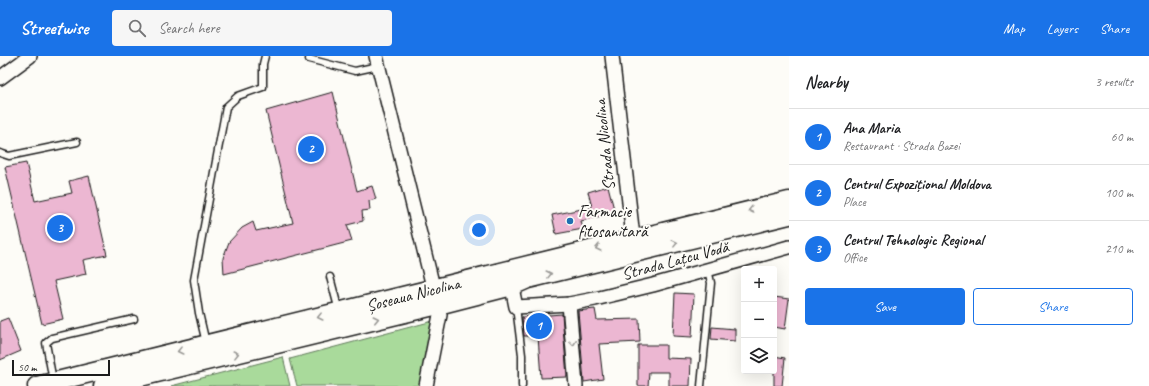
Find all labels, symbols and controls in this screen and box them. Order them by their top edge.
search box [112,10,392,46]
text: Streetwise [20,16,88,40]
icon: search [126,17,148,39]
text: Search here [158,19,220,38]
text: Map [1003,20,1025,37]
text: Layers [1047,20,1078,37]
text: Share [1100,20,1129,37]
text: Nearby [805,72,848,93]
text: 3 results [1095,74,1133,90]
street label: Strada Nicolina [589,96,620,192]
text: Ana Maria [843,119,900,138]
text: 1 [815,129,821,145]
text: 60 m [1111,129,1133,145]
pin: 2 [298,134,324,164]
text: Restaurant · Strada Bazei [843,138,960,154]
text: Centrul Expozițional Moldova [843,175,991,194]
text: 2 [815,185,821,201]
text: 100 m [1105,185,1133,201]
text: Place [843,194,866,210]
place label: Farmacie fitosanitară [578,201,649,242]
one-way arrow [748,206,754,214]
pin: 3 [47,213,73,243]
marker: Farmacie fitosanitară [565,216,575,226]
your location [469,220,489,240]
text: Centrul Tehnologic Regional [843,231,983,250]
street label: Strada Lațcu Vodă [619,236,732,285]
one-way arrow [672,240,678,248]
text: 3 [815,241,821,257]
text: 210 m [1105,241,1133,257]
one-way arrow [594,243,601,251]
text: Office [843,250,867,266]
map controls [741,266,777,374]
button: + [741,266,777,302]
one-way arrow [546,271,552,279]
street label: Șoseaua Nicolina [364,272,464,316]
button: Save [805,288,965,325]
button: Share [973,288,1133,325]
button: − [741,302,777,338]
pin: 1 [526,311,552,341]
one-way arrow [317,312,323,320]
one-way arrow [373,316,379,324]
button: layers [741,338,777,374]
one-way arrow [568,340,577,346]
one-way arrow [177,347,184,355]
one-way arrow [233,350,239,358]
scale bar [12,358,110,377]
text: 50 m [18,360,37,374]

